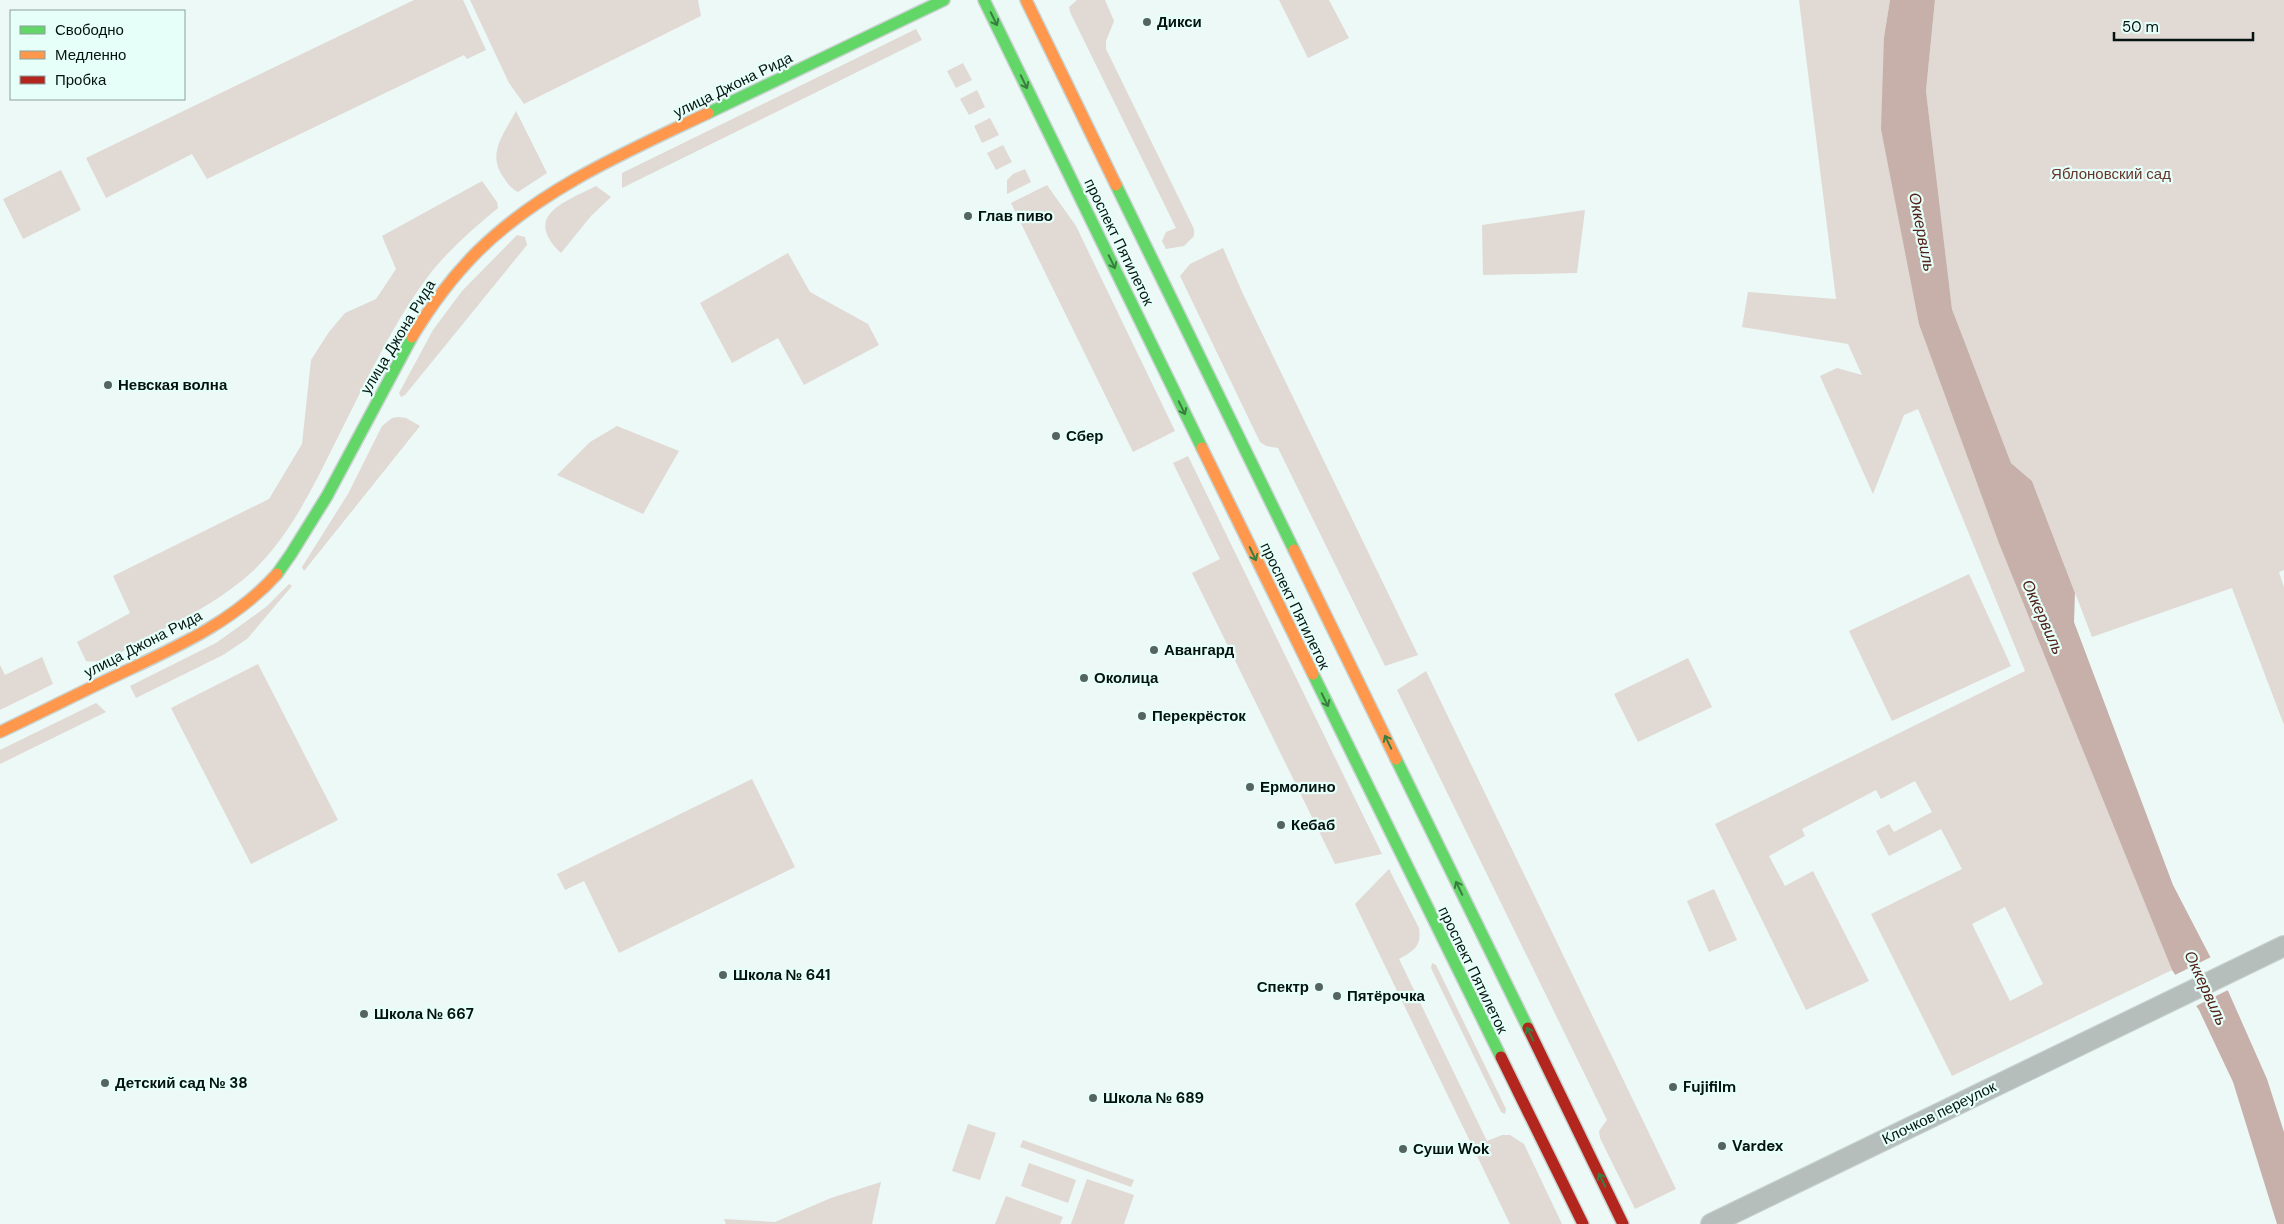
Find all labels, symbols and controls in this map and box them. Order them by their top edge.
legend [10,10,185,100]
scale bar [2114,10,2253,42]
one-way arrow [989,11,999,26]
place label: Дикси [1157,12,1202,32]
marker: Дикси [1141,16,1153,28]
text: 50 m [2122,17,2159,37]
text: Свободно [55,20,124,40]
text: Медленно [55,45,126,65]
street label: улица Джона Рида [670,47,796,122]
text: Пробка [55,70,107,90]
one-way arrow [1020,74,1029,89]
park label: Яблоновский сад [2051,164,2171,184]
street label: проспект Пятилеток [1080,175,1159,309]
water label: Оккервиль [1904,191,1940,273]
place label: Глав пиво [978,206,1053,226]
marker: Глав пиво [962,210,974,222]
one-way arrow [1108,254,1117,269]
street label: улица Джона Рида [356,276,440,398]
place label: Невская волна [118,375,228,395]
marker: Невская волна [102,379,114,391]
one-way arrow [1177,401,1187,416]
place label: Сбер [1066,426,1103,446]
marker: Сбер [1050,430,1062,442]
street label: проспект Пятилеток [1256,539,1335,673]
one-way arrow [1248,547,1258,562]
water label: Оккервиль [2017,576,2069,658]
street label: улица Джона Рида [81,605,206,682]
place label: Авангард [1164,640,1235,660]
marker: Авангард [1148,644,1160,656]
place label: Околица [1094,668,1159,688]
marker: Околица [1078,672,1090,684]
one-way arrow [1320,693,1330,708]
place label: Перекрёсток [1152,706,1246,726]
marker: Перекрёсток [1136,710,1148,722]
one-way arrow [1383,735,1392,750]
place label: Ермолино [1260,777,1336,797]
marker: Ермолино [1244,781,1256,793]
place label: Кебаб [1291,815,1335,835]
marker: Кебаб [1275,819,1287,831]
one-way arrow [1454,881,1463,896]
street label: проспект Пятилеток [1434,903,1513,1037]
water label: Оккервиль [2180,947,2232,1029]
place label: Школа № 641 [733,965,831,985]
marker: Школа № 641 [717,969,729,981]
place label: Спектр [1257,977,1309,997]
marker: Спектр [1313,981,1325,993]
place label: Пятёрочка [1347,986,1425,1006]
marker: Пятёрочка [1331,990,1343,1002]
place label: Школа № 667 [374,1004,474,1024]
marker: Школа № 667 [358,1008,370,1020]
one-way arrow [1525,1027,1535,1042]
place label: Детский сад № 38 [115,1073,248,1093]
marker: Детский сад № 38 [99,1077,111,1089]
place label: Fujifilm [1683,1077,1736,1097]
street label: Клочков переулок [1879,1077,2000,1149]
marker: Fujifilm [1667,1081,1679,1093]
place label: Школа № 689 [1103,1088,1204,1108]
marker: Школа № 689 [1087,1092,1099,1104]
place label: Vardex [1732,1136,1784,1156]
place label: Суши Wok [1413,1139,1490,1159]
marker: Vardex [1716,1140,1728,1152]
marker: Суши Wok [1397,1143,1409,1155]
one-way arrow [1596,1173,1606,1188]

